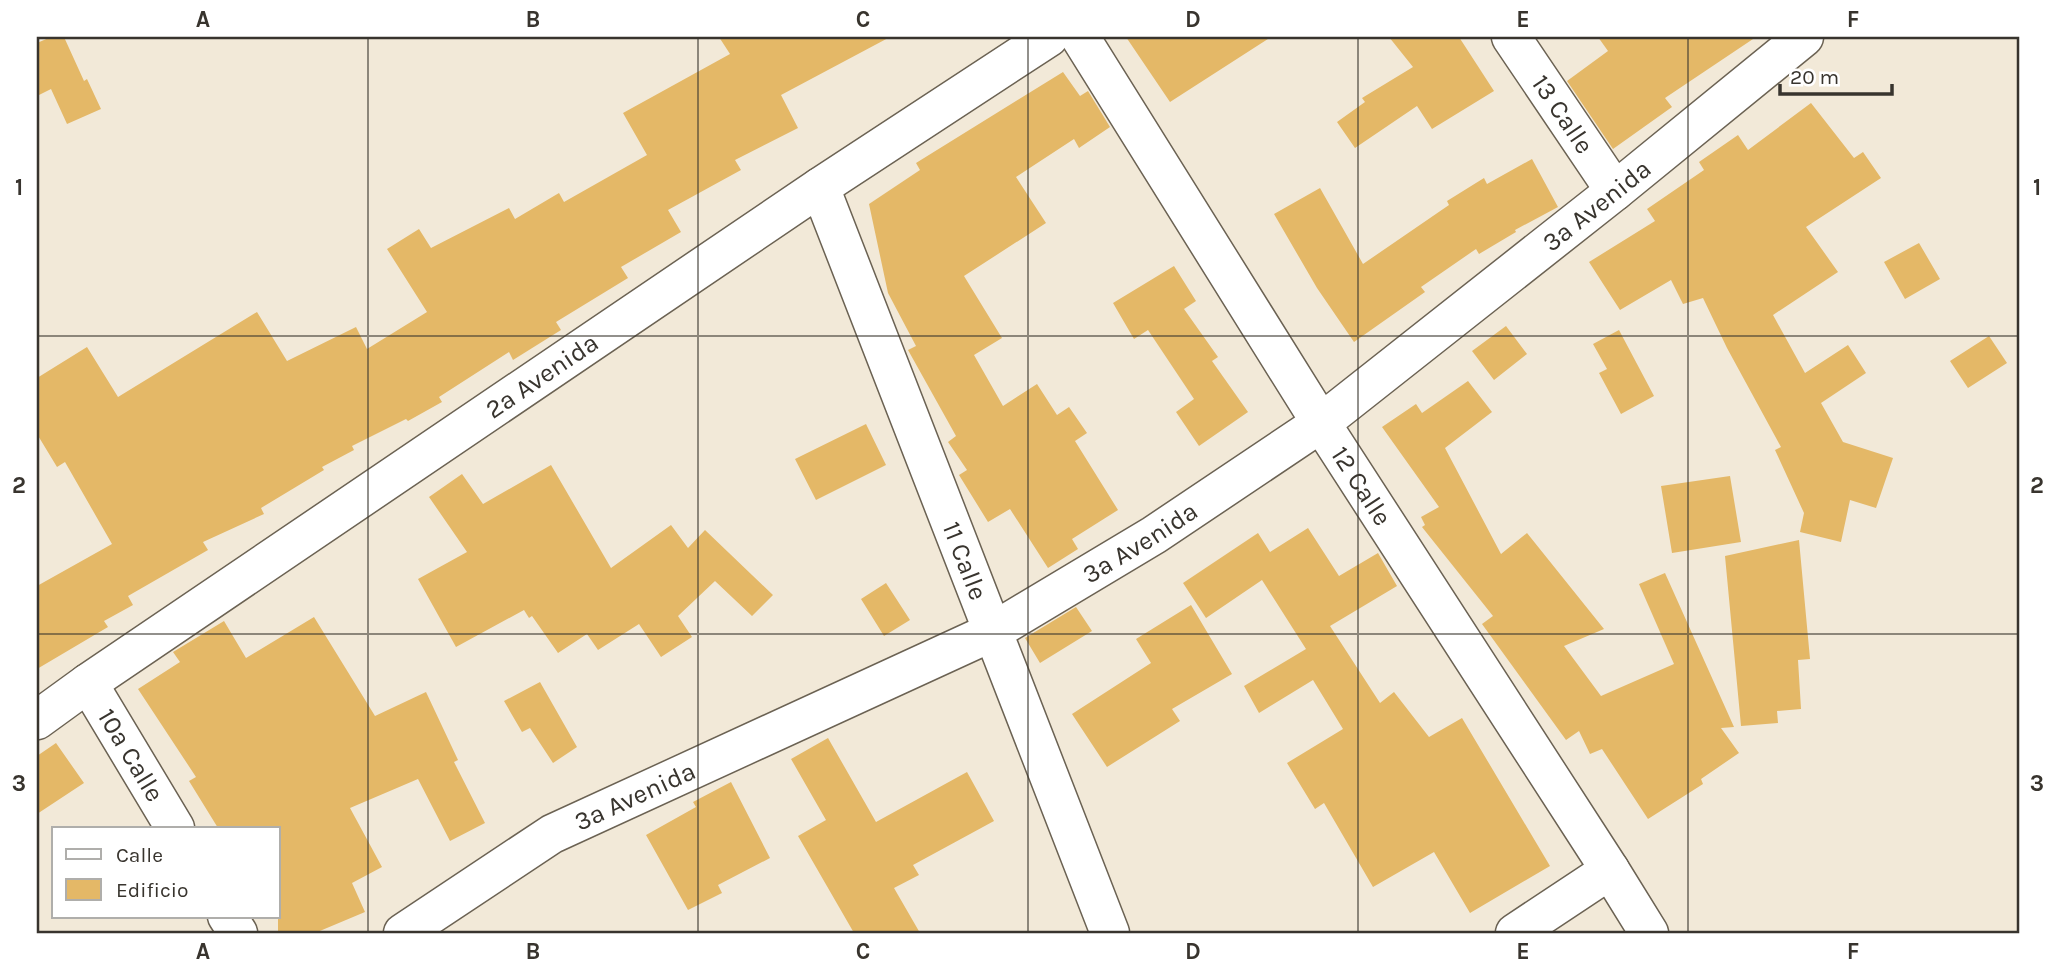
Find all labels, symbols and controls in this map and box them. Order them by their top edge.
text: A [196,6,210,33]
text: B [526,6,540,33]
text: C [856,6,870,33]
text: D [1185,6,1201,33]
text: E [1516,6,1530,33]
text: F [1847,6,1859,33]
scale bar [1780,52,1892,96]
text: 20 m [1790,65,1839,89]
street label: 13 Calle [1525,69,1601,159]
street label: 3a Avenida [1536,153,1657,258]
text: 1 [15,174,23,201]
text: 1 [2033,174,2041,201]
street label: 2a Avenida [479,326,604,425]
street label: 12 Calle [1325,441,1399,531]
text: 2 [12,472,26,499]
text: 2 [2030,472,2044,499]
street label: 3a Avenida [1077,495,1203,590]
street label: 11 Calle [936,517,995,604]
street label: 10a Calle [91,703,171,807]
street label: 3a Avenida [569,755,700,837]
text: 3 [12,770,26,797]
text: 3 [2030,770,2044,797]
legend [52,827,280,918]
text: Calle [116,843,163,867]
text: Edificio [116,878,189,902]
text: A [196,938,210,965]
text: B [526,938,540,965]
text: C [856,938,870,965]
text: D [1185,938,1201,965]
text: E [1516,938,1530,965]
text: F [1847,938,1859,965]

